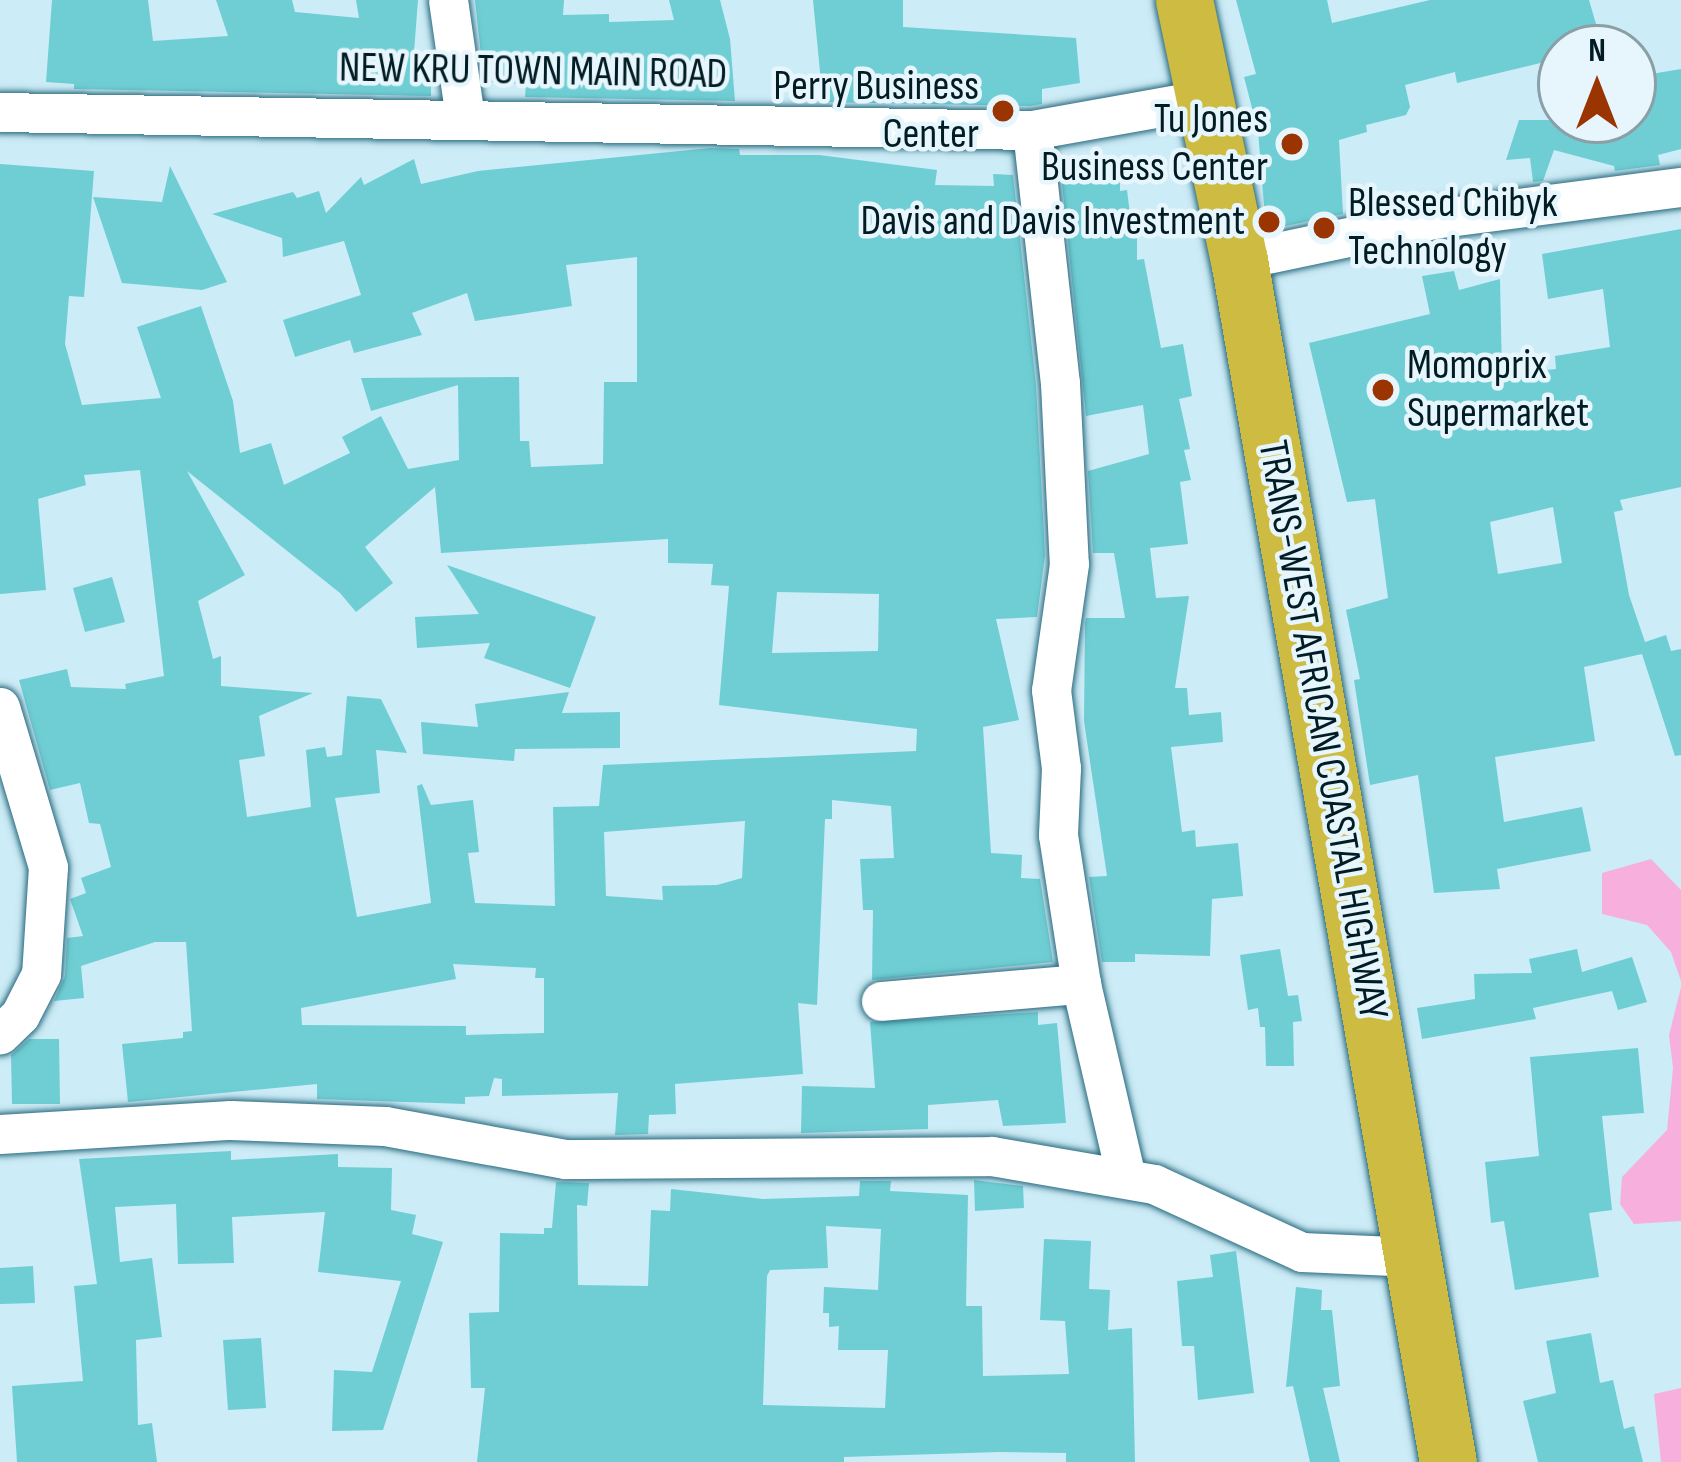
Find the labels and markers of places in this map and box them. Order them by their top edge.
place label: Perry Business Center [773,62,979,160]
place label: Tu Jones Business Center [1041,95,1268,194]
marker: Perry Business Center [990,98,1016,124]
marker: Tu Jones Business Center [1279,131,1305,157]
place label: Blessed Chibyk Technology [1348,179,1558,278]
place label: Davis and Davis Investment [861,197,1245,247]
marker: Davis and Davis Investment [1256,209,1282,235]
marker: Blessed Chibyk Technology [1311,215,1337,241]
place label: Momoprix Supermarket [1407,341,1589,440]
marker: Momoprix Supermarket [1370,377,1396,403]

